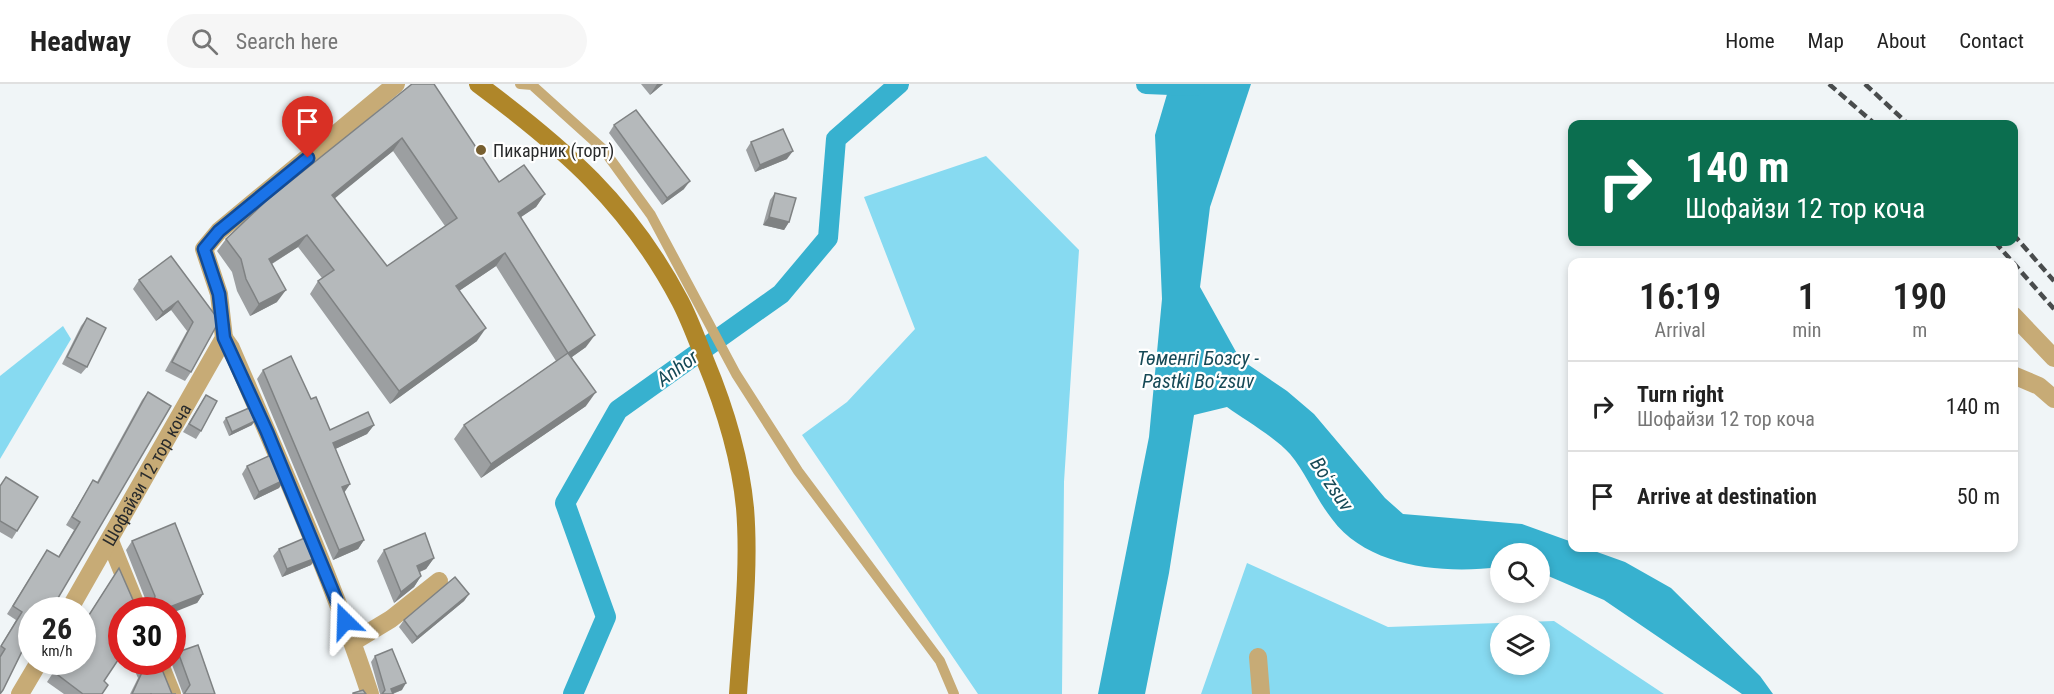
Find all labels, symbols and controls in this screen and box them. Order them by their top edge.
search box [167,14,587,68]
text: Headway [30,25,131,58]
icon: search [188,25,221,58]
text: Search here [236,29,338,54]
text: Home [1725,29,1775,53]
text: Map [1808,29,1844,53]
text: About [1877,29,1926,53]
text: Contact [1959,29,2024,53]
pin [282,96,333,158]
icon: arrive [291,105,324,138]
place label: Пикарник (торт) [493,140,614,162]
marker: Пикарник (торт) [474,143,488,157]
text: 140 m [1685,143,1790,192]
icon: right [1586,144,1664,222]
text: Шофайзи 12 тор коча [1685,193,1925,225]
text: 16:19 [1639,276,1721,318]
text: 1 [1798,276,1816,318]
text: 190 [1893,276,1947,318]
text: Arrival [1655,318,1706,342]
text: min [1792,318,1821,342]
text: m [1912,318,1927,342]
water label: Anhor [651,344,703,392]
water label: Төменгі Бозсу - Pastki Boʻzsuv [1137,346,1259,393]
text: Turn right [1637,382,1724,407]
icon: right [1586,390,1619,423]
text: 140 m [1946,394,2000,419]
street label: Шофайзи 12 тор коча [97,400,195,549]
text: Шофайзи 12 тор коча [1637,407,1815,431]
water label: Boʻzsuv [1305,452,1359,516]
icon: arrive [1586,480,1619,513]
text: Arrive at destination [1637,484,1817,509]
text: 50 m [1957,484,2000,509]
map controls [1490,543,1550,675]
button: search [1490,543,1550,603]
position arrow [313,589,377,653]
speed limit sign: 30 [108,597,186,675]
text: 26 [42,611,72,646]
button: layers [1490,615,1550,675]
text: km/h [42,642,72,660]

